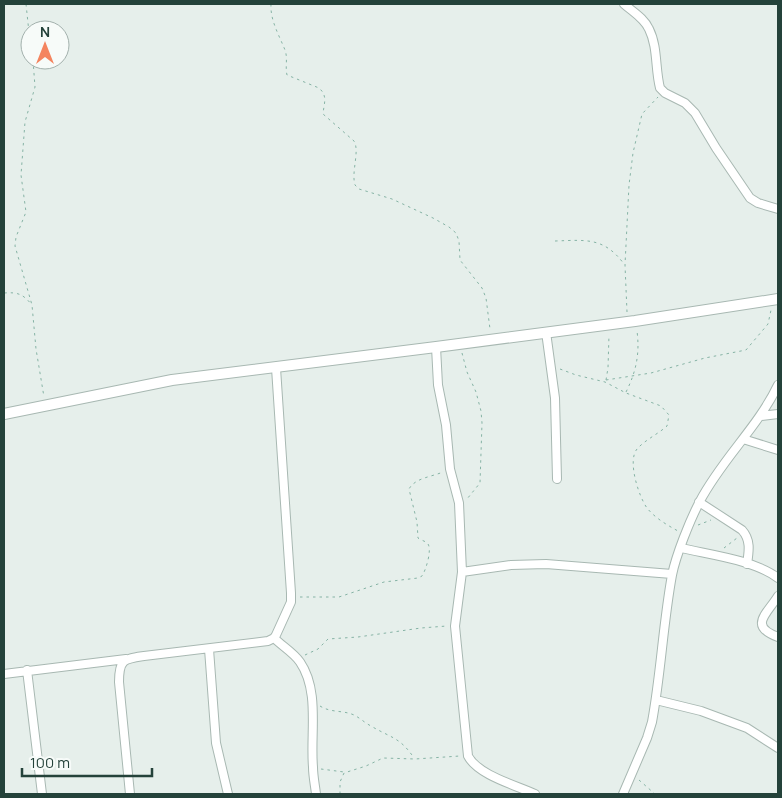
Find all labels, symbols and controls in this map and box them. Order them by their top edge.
north arrow [20,20,70,70]
text: N [40,22,50,41]
scale bar [22,746,152,778]
text: 100 m [30,752,70,773]

